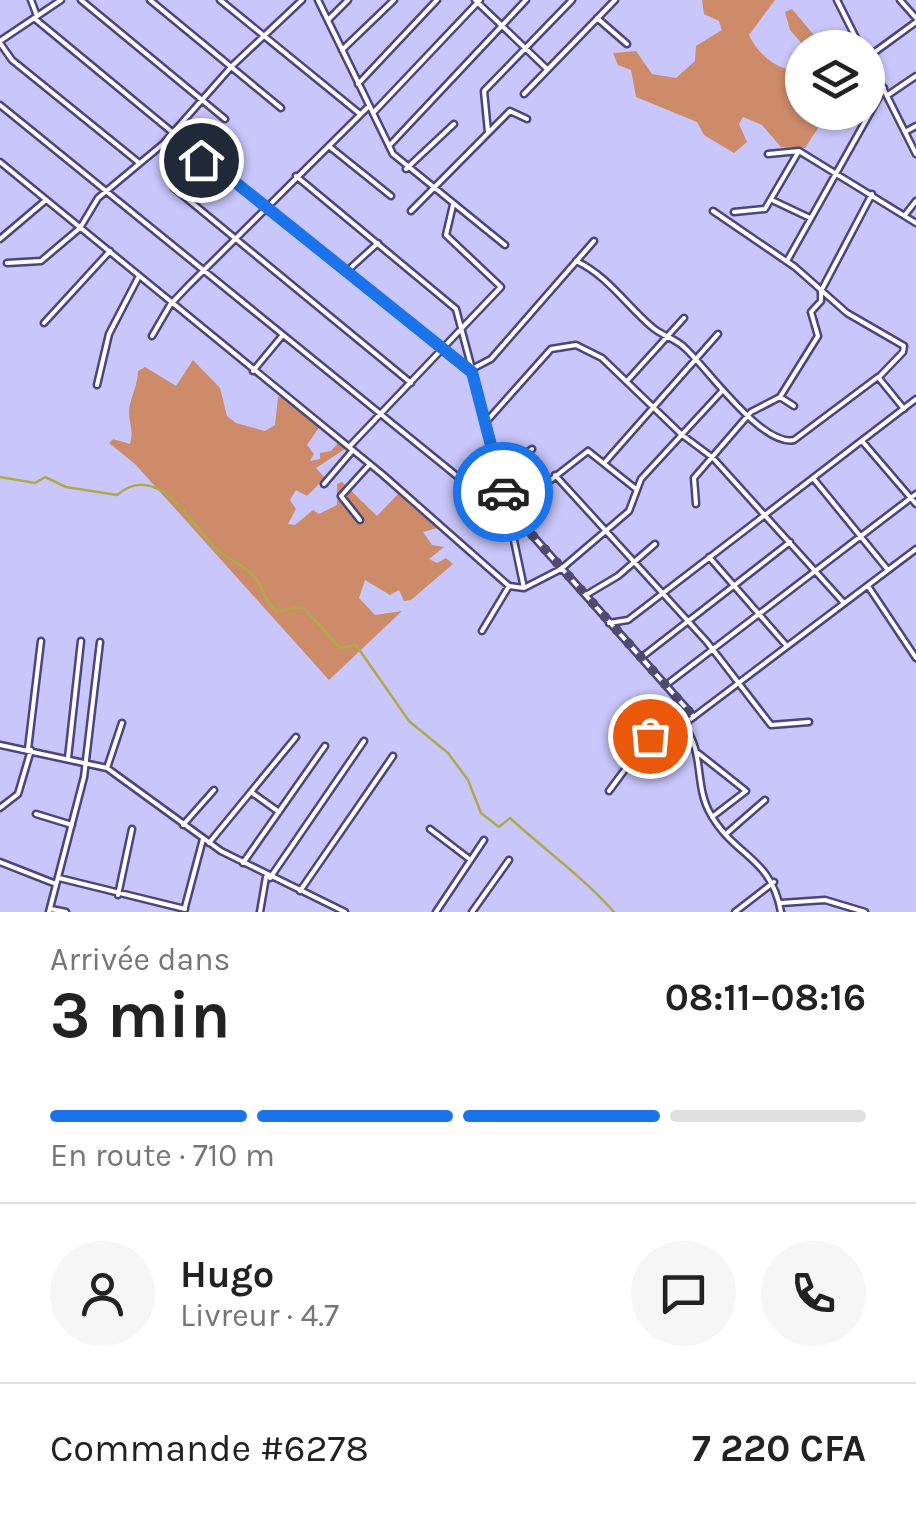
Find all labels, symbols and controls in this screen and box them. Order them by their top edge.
map controls [785,30,885,130]
button: layers [785,30,885,130]
pin [159,118,244,203]
icon: home [174,133,229,188]
courier [453,442,553,542]
icon: car [476,465,531,520]
pin [608,694,693,779]
icon: bag [623,709,678,764]
text: Arrivée dans [50,941,230,978]
text: 08:11–08:16 [665,975,866,1020]
text: 3 min [50,977,230,1053]
text: En route · 710 m [50,1137,275,1174]
button: person [50,1241,155,1346]
button: chat [631,1241,736,1346]
button: phone [761,1241,866,1346]
text: Hugo [180,1252,274,1297]
text: Livreur · 4.7 [180,1297,339,1334]
text: Commande #6278 [50,1426,369,1471]
text: 7 220 CFA [692,1426,866,1471]

